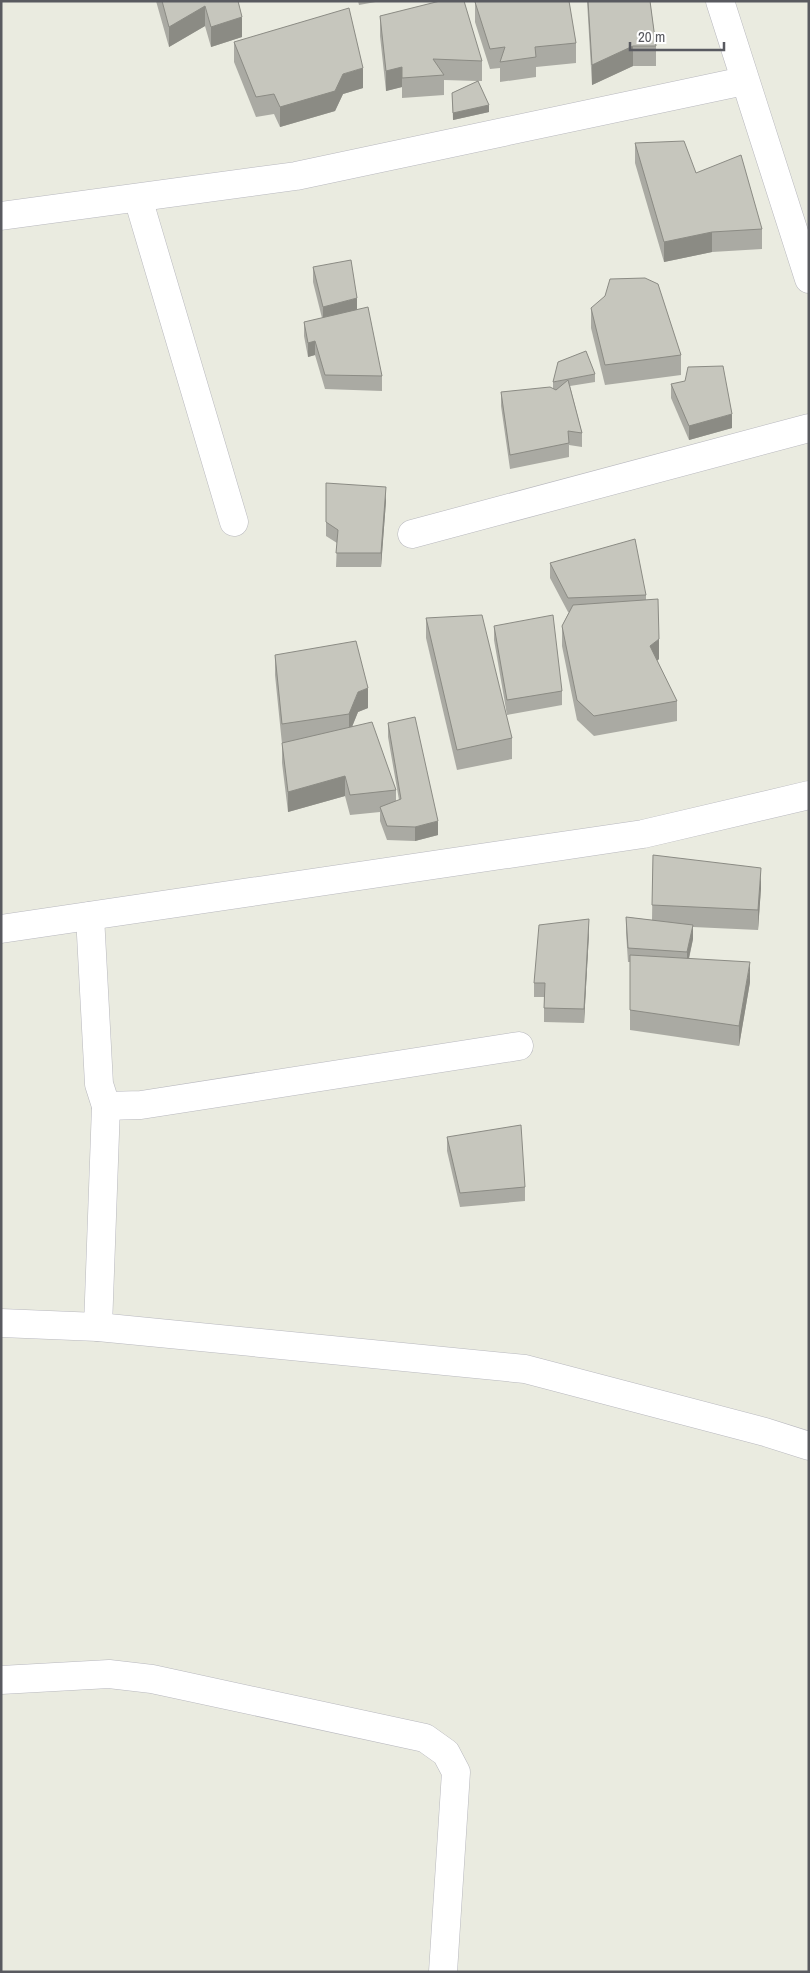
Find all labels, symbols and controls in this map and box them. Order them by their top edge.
scale bar [630,20,724,52]
text: 20 m [638,26,665,47]

